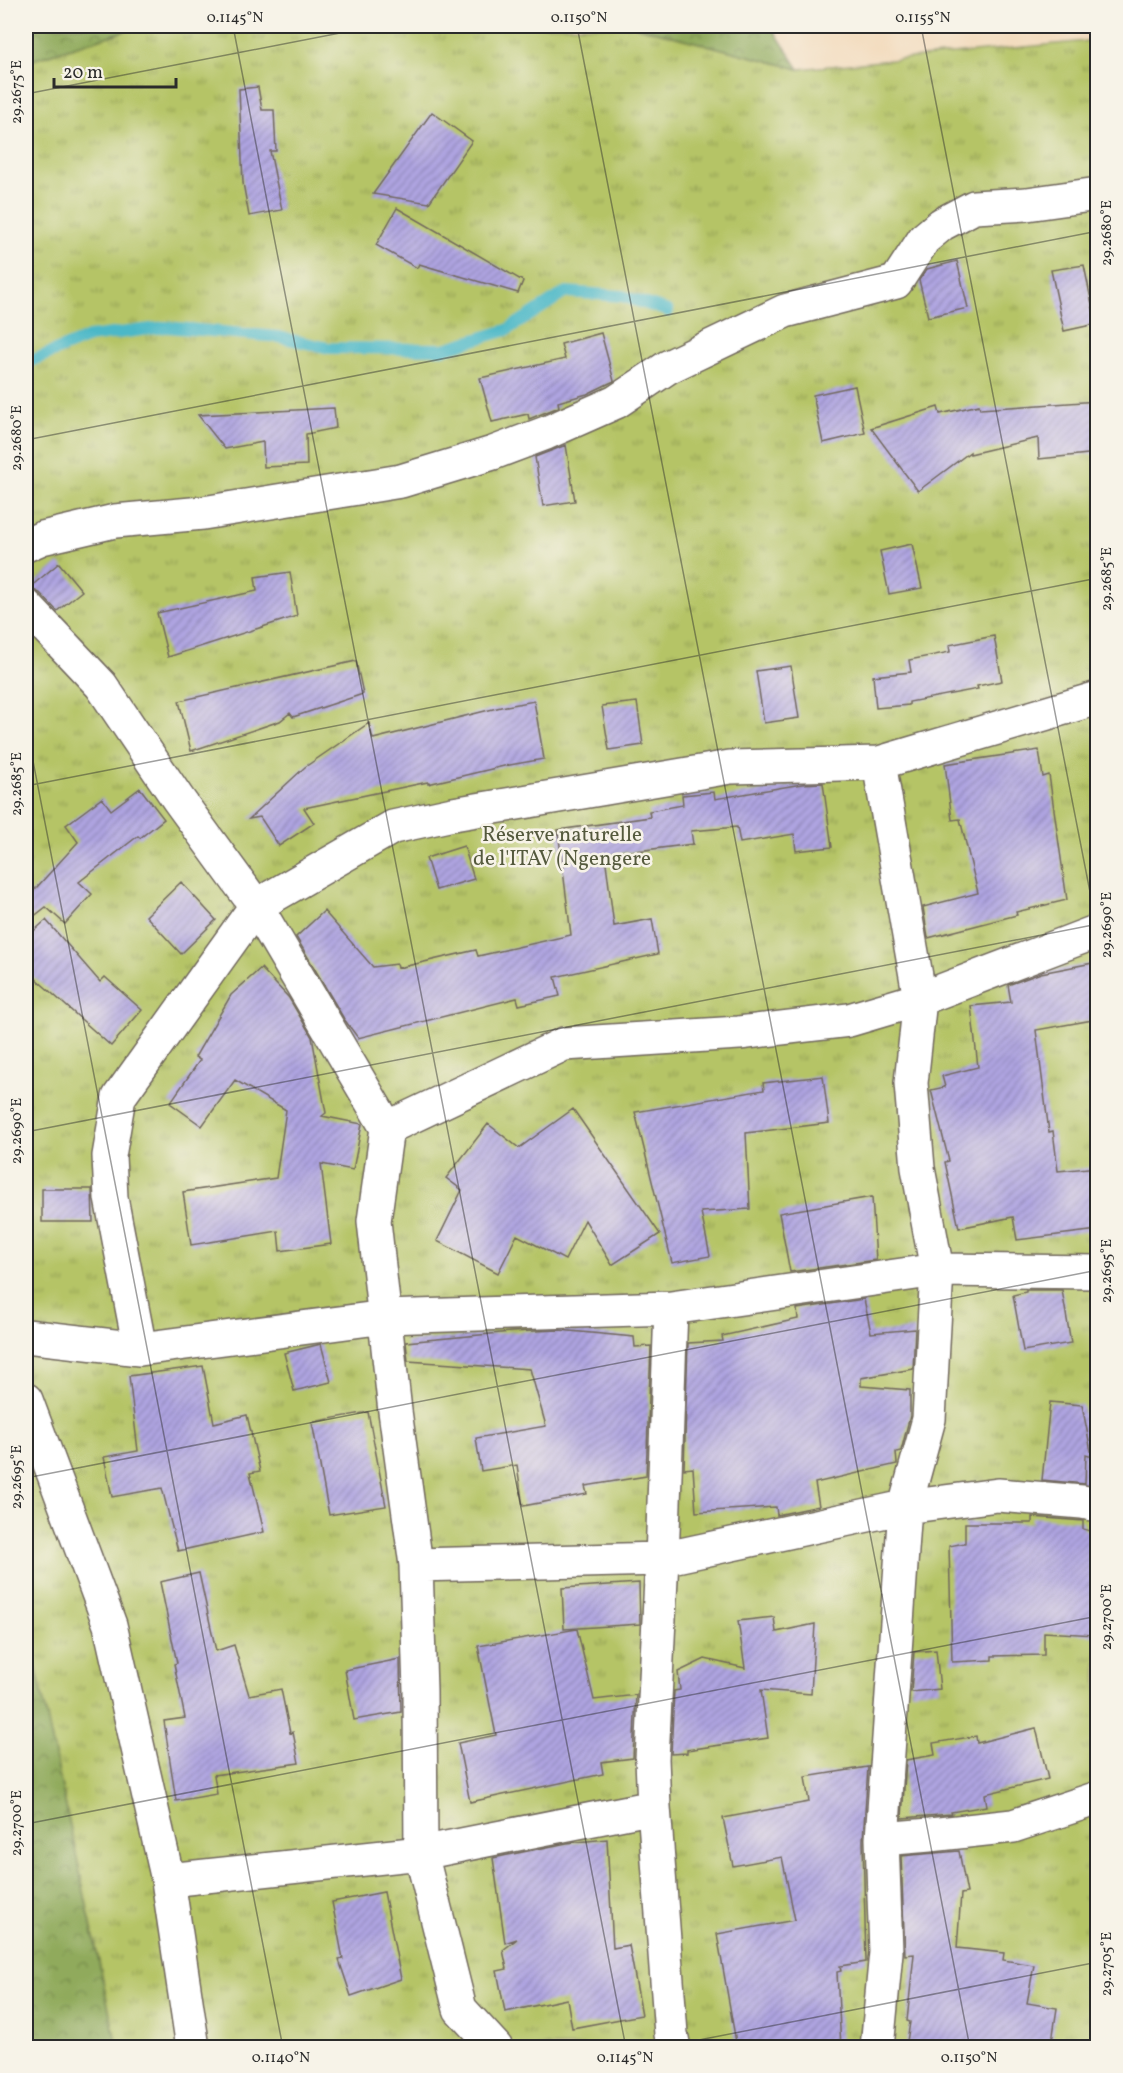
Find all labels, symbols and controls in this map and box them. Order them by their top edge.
text: 0.1145°N [207,8,263,29]
text: 0.1150°N [551,8,607,29]
text: 0.1155°N [895,8,951,29]
scale bar [54,51,176,89]
text: 29.2675°E [7,60,28,124]
text: 20 m [63,61,103,86]
text: 29.2680°E [1097,200,1118,266]
text: 29.2680°E [7,405,28,471]
text: 29.2685°E [1097,547,1118,611]
text: 29.2685°E [7,752,28,816]
park label: Réserve naturelle de l'ITAV (Ngengere [473,821,651,874]
text: 29.2690°E [1097,892,1118,958]
text: 29.2690°E [7,1098,28,1164]
text: 29.2695°E [1097,1239,1118,1303]
text: 29.2695°E [7,1445,28,1509]
text: 29.2700°E [1097,1584,1118,1650]
text: 29.2700°E [7,1790,28,1856]
text: 29.2705°E [1097,1932,1118,1996]
text: 0.1140°N [252,2048,310,2069]
text: 0.1145°N [597,2048,653,2069]
text: 0.1150°N [941,2048,997,2069]

